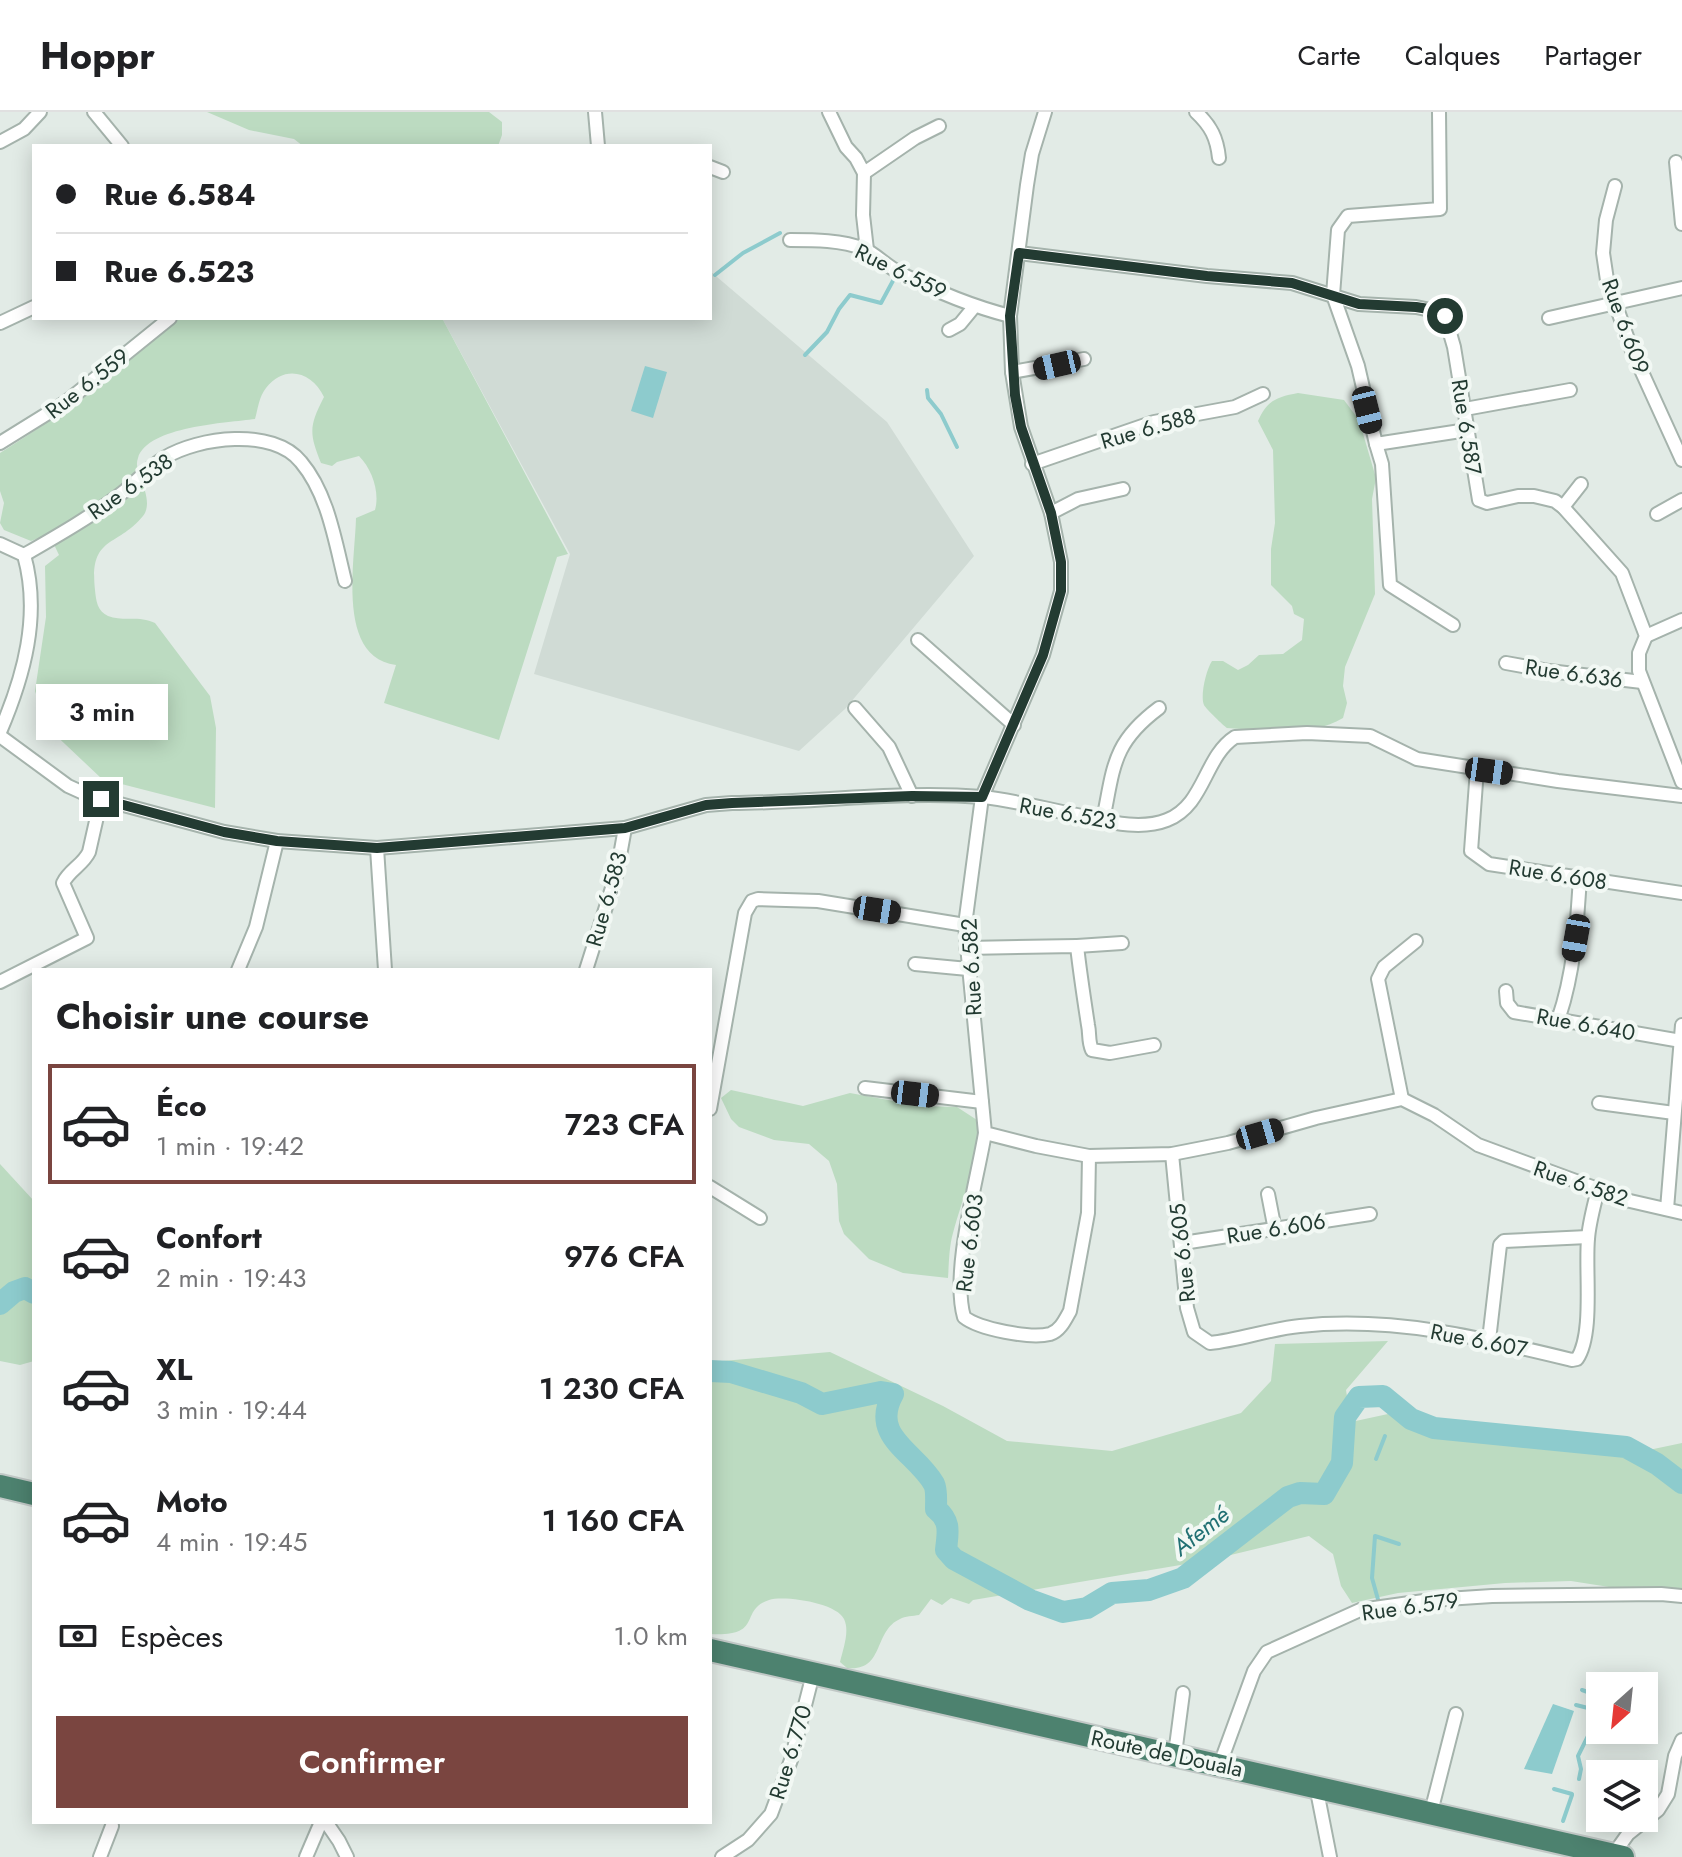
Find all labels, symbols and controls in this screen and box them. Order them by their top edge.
text: Hoppr [40,28,155,83]
text: Carte [1297,35,1361,76]
text: Calques [1405,35,1500,76]
text: Partager [1544,35,1642,76]
text: Rue 6.584 [104,173,256,216]
street label: Rue 6.559 [850,235,952,307]
text: Rue 6.523 [104,250,254,293]
street label: Rue 6.609 [1594,274,1658,378]
route start [1427,298,1463,334]
street label: Rue 6.559 [38,340,136,426]
car [1031,348,1083,382]
street label: Rue 6.587 [1444,377,1490,478]
car [1350,384,1384,436]
street label: Rue 6.588 [1097,399,1199,457]
street label: Rue 6.538 [81,445,179,527]
street label: Rue 6.636 [1523,650,1625,696]
callout: 3 min [35,683,167,739]
text: 3 min [69,693,135,731]
car [1464,756,1514,786]
route end [83,781,119,817]
street label: Rue 6.523 [1017,789,1119,837]
street label: Rue 6.583 [577,848,635,950]
street label: Rue 6.608 [1507,850,1609,898]
car [851,894,903,926]
car [1560,912,1592,964]
street label: Rue 6.582 [952,917,990,1017]
text: Choisir une course [56,990,369,1042]
street label: Rue 6.640 [1534,1000,1638,1048]
car [890,1079,940,1109]
text: Éco [156,1084,207,1127]
icon: car [60,1088,132,1160]
text: 723 CFA [565,1103,684,1146]
car [1234,1116,1286,1152]
text: 1 min · 19:42 [156,1127,304,1165]
street label: Rue 6.582 [1529,1152,1633,1214]
street label: Rue 6.603 [947,1192,991,1294]
street label: Rue 6.605 [1161,1202,1203,1304]
street label: Rue 6.606 [1224,1204,1328,1252]
text: Confort [156,1216,262,1259]
icon: car [60,1220,132,1292]
text: 976 CFA [564,1235,684,1278]
text: 2 min · 19:43 [156,1259,307,1297]
street label: Rue 6.607 [1428,1315,1531,1365]
text: XL [156,1348,192,1391]
icon: car [60,1352,132,1424]
text: 1 230 CFA [539,1367,684,1410]
text: 3 min · 19:44 [156,1391,307,1429]
text: Moto [156,1480,228,1523]
icon: car [60,1484,132,1556]
water label: Afemé [1164,1496,1238,1565]
text: 1 160 CFA [542,1499,684,1542]
text: 4 min · 19:45 [156,1523,307,1561]
street label: Rue 6.579 [1359,1583,1461,1629]
icon: cash [56,1614,100,1658]
text: Espèces [120,1615,223,1658]
text: 1.0 km [613,1617,688,1655]
north arrow [1586,1672,1658,1744]
map controls [1586,1672,1658,1832]
street label: Rue 6.770 [760,1701,820,1803]
button: Confirmer [56,1716,688,1808]
street label: Route de Douala [1088,1721,1246,1785]
button: layers [1586,1760,1658,1832]

